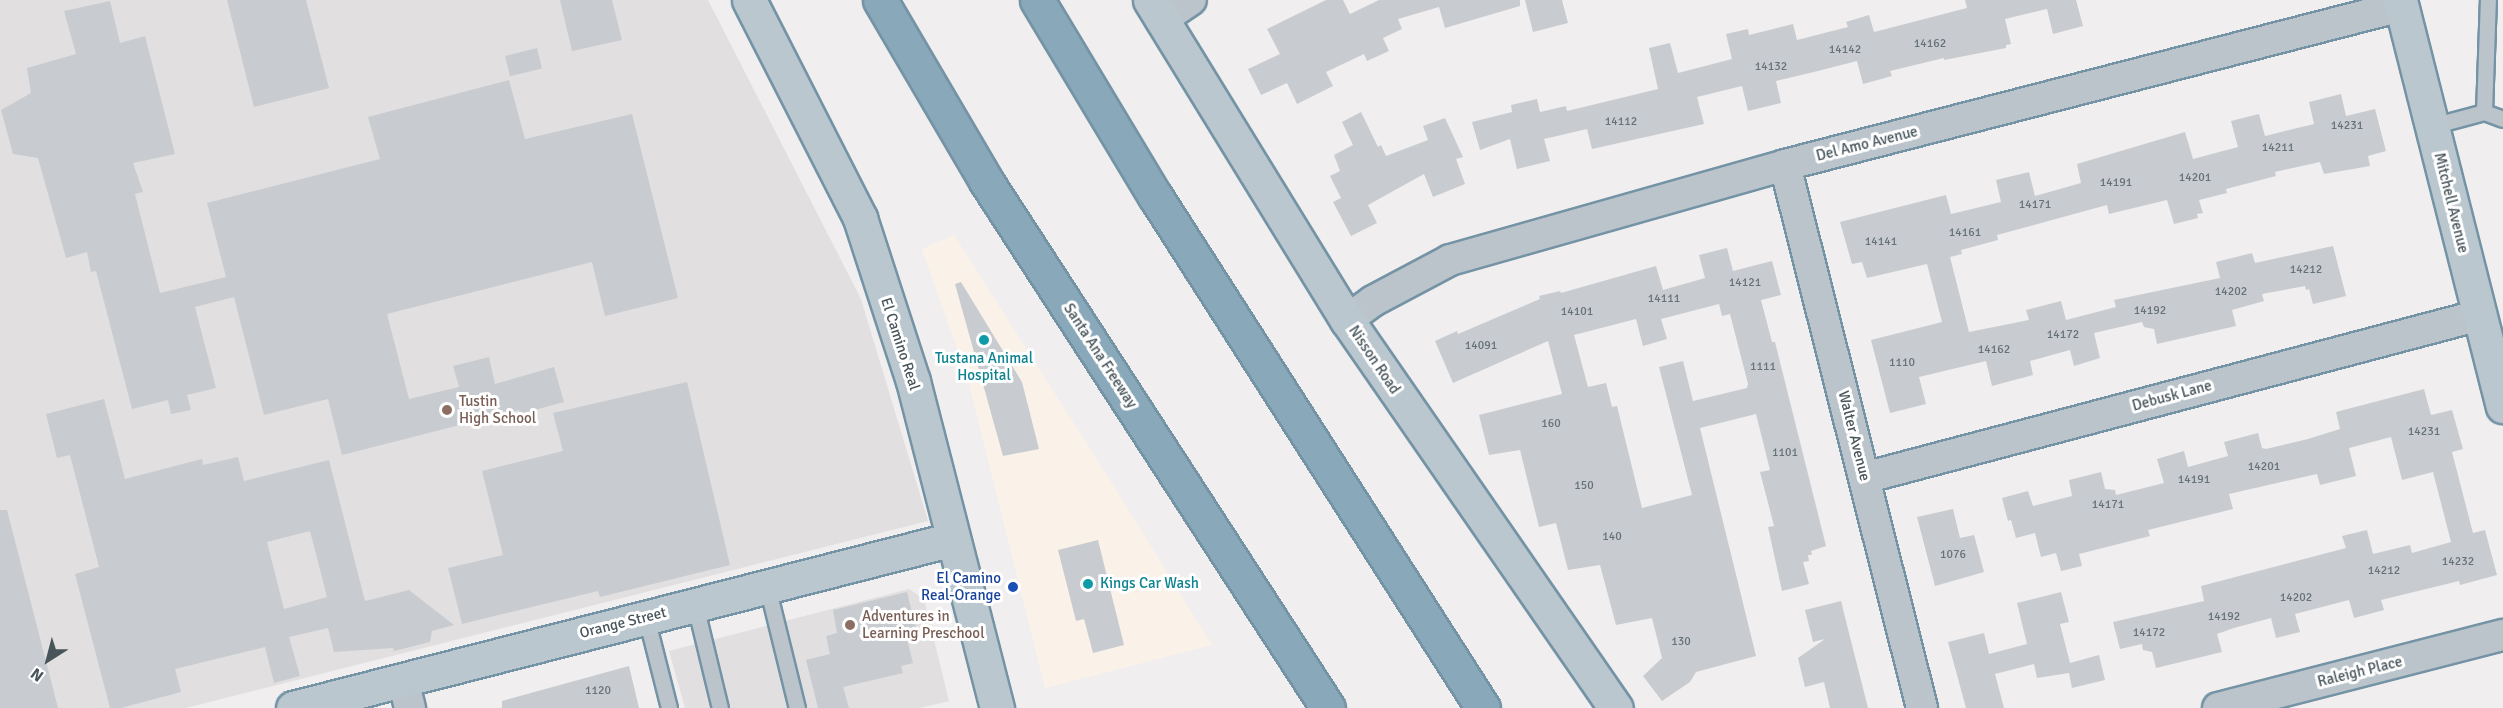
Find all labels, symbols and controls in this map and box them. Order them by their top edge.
house number: 14162 [1914,37,1946,51]
house number: 14142 [1829,43,1861,57]
house number: 14132 [1755,60,1787,74]
house number: 14112 [1605,115,1637,129]
house number: 14231 [2331,119,2363,133]
street label: Del Amo Avenue [1814,123,1920,165]
house number: 14211 [2262,141,2294,155]
street label: Mitchell Avenue [2430,151,2472,255]
house number: 14201 [2179,171,2211,185]
house number: 14191 [2100,176,2132,190]
house number: 14171 [2019,198,2051,212]
house number: 14161 [1949,226,1981,240]
house number: 14141 [1865,235,1897,249]
house number: 14212 [2290,263,2322,277]
house number: 14121 [1729,276,1761,290]
house number: 14202 [2215,285,2247,299]
house number: 14111 [1648,292,1680,306]
street label: El Camino Real [877,295,923,393]
street label: Santa Ana Freeway [1059,300,1141,412]
house number: 14192 [2134,304,2166,318]
house number: 14101 [1561,305,1593,319]
street label: Nisson Road [1345,322,1403,398]
house number: 14172 [2047,328,2079,342]
marker: Tustana Animal Hospital [977,333,991,347]
house number: 14091 [1465,339,1497,353]
house number: 14162 [1978,343,2010,357]
place label: Tustana Animal Hospital [935,349,1033,384]
house number: 1110 [1889,356,1915,370]
house number: 1111 [1750,360,1776,374]
street label: Debusk Lane [2130,377,2214,415]
street label: Walter Avenue [1834,389,1874,483]
place label: Tustin High School [459,392,536,427]
marker: Tustin High School [440,403,454,417]
house number: 160 [1541,417,1561,431]
house number: 14231 [2408,425,2440,439]
house number: 1101 [1772,446,1798,460]
house number: 14201 [2248,460,2280,474]
house number: 14191 [2178,473,2210,487]
house number: 150 [1574,479,1594,493]
house number: 14171 [2092,498,2124,512]
house number: 140 [1602,530,1622,544]
house number: 1076 [1940,548,1966,562]
house number: 14232 [2442,555,2474,569]
house number: 14212 [2368,564,2400,578]
place label: El Camino Real-Orange [921,569,1001,604]
place label: Kings Car Wash [1100,575,1199,593]
marker: Kings Car Wash [1081,577,1095,591]
marker: El Camino Real-Orange [1006,580,1020,594]
house number: 14202 [2280,591,2312,605]
street label: Orange Street [578,604,668,642]
place label: Adventures in Learning Preschool [862,607,985,642]
house number: 14192 [2208,610,2240,624]
marker: Adventures in Learning Preschool [843,618,857,632]
house number: 14172 [2133,626,2165,640]
north arrow [18,630,78,690]
house number: 130 [1671,635,1691,649]
street label: Raleigh Place [2316,653,2404,691]
text: N [27,663,48,686]
house number: 1120 [585,684,611,698]

